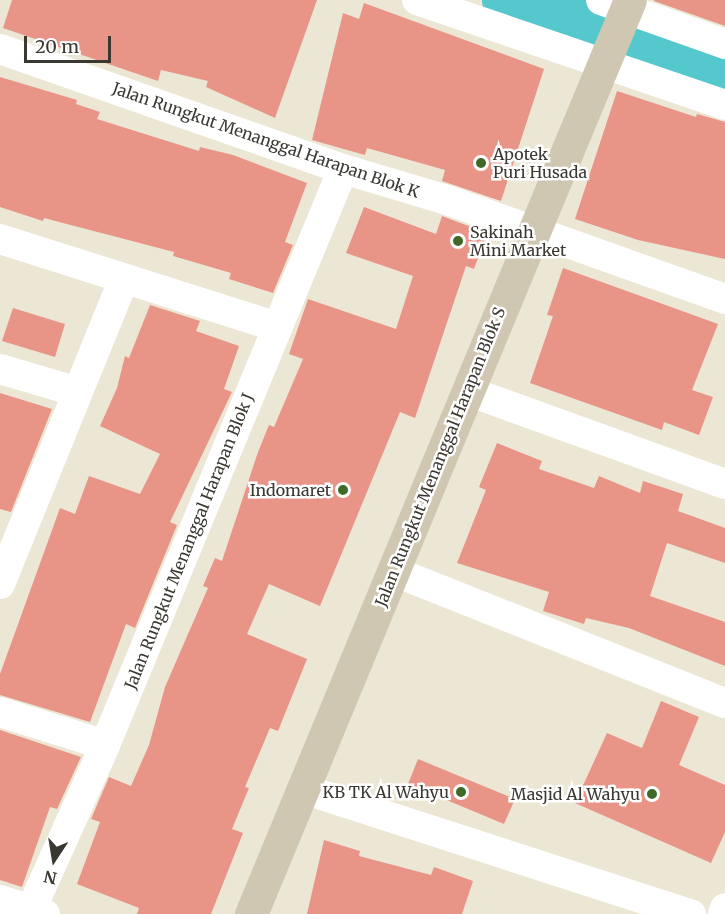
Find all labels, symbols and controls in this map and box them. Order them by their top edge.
scale bar [27,24,114,62]
text: 20 m [35,35,79,58]
street label: Jalan Rungkut Menanggal Harapan Blok K [110,78,422,202]
place label: Apotek Puri Husada [493,144,587,182]
marker: Apotek Puri Husada [474,156,488,170]
place label: Sakinah Mini Market [470,222,566,260]
marker: Sakinah Mini Market [451,234,465,248]
street label: Jalan Rungkut Menanggal Harapan Blok S [371,304,509,610]
street label: Jalan Rungkut Menanggal Harapan Blok J [121,390,257,692]
place label: Indomaret [250,480,331,500]
marker: Indomaret [336,483,350,497]
place label: KB TK Al Wahyu [323,782,449,802]
place label: Masjid Al Wahyu [511,784,640,804]
marker: KB TK Al Wahyu [454,785,468,799]
marker: Masjid Al Wahyu [645,787,659,801]
north arrow [24,830,84,890]
text: N [42,867,59,889]

